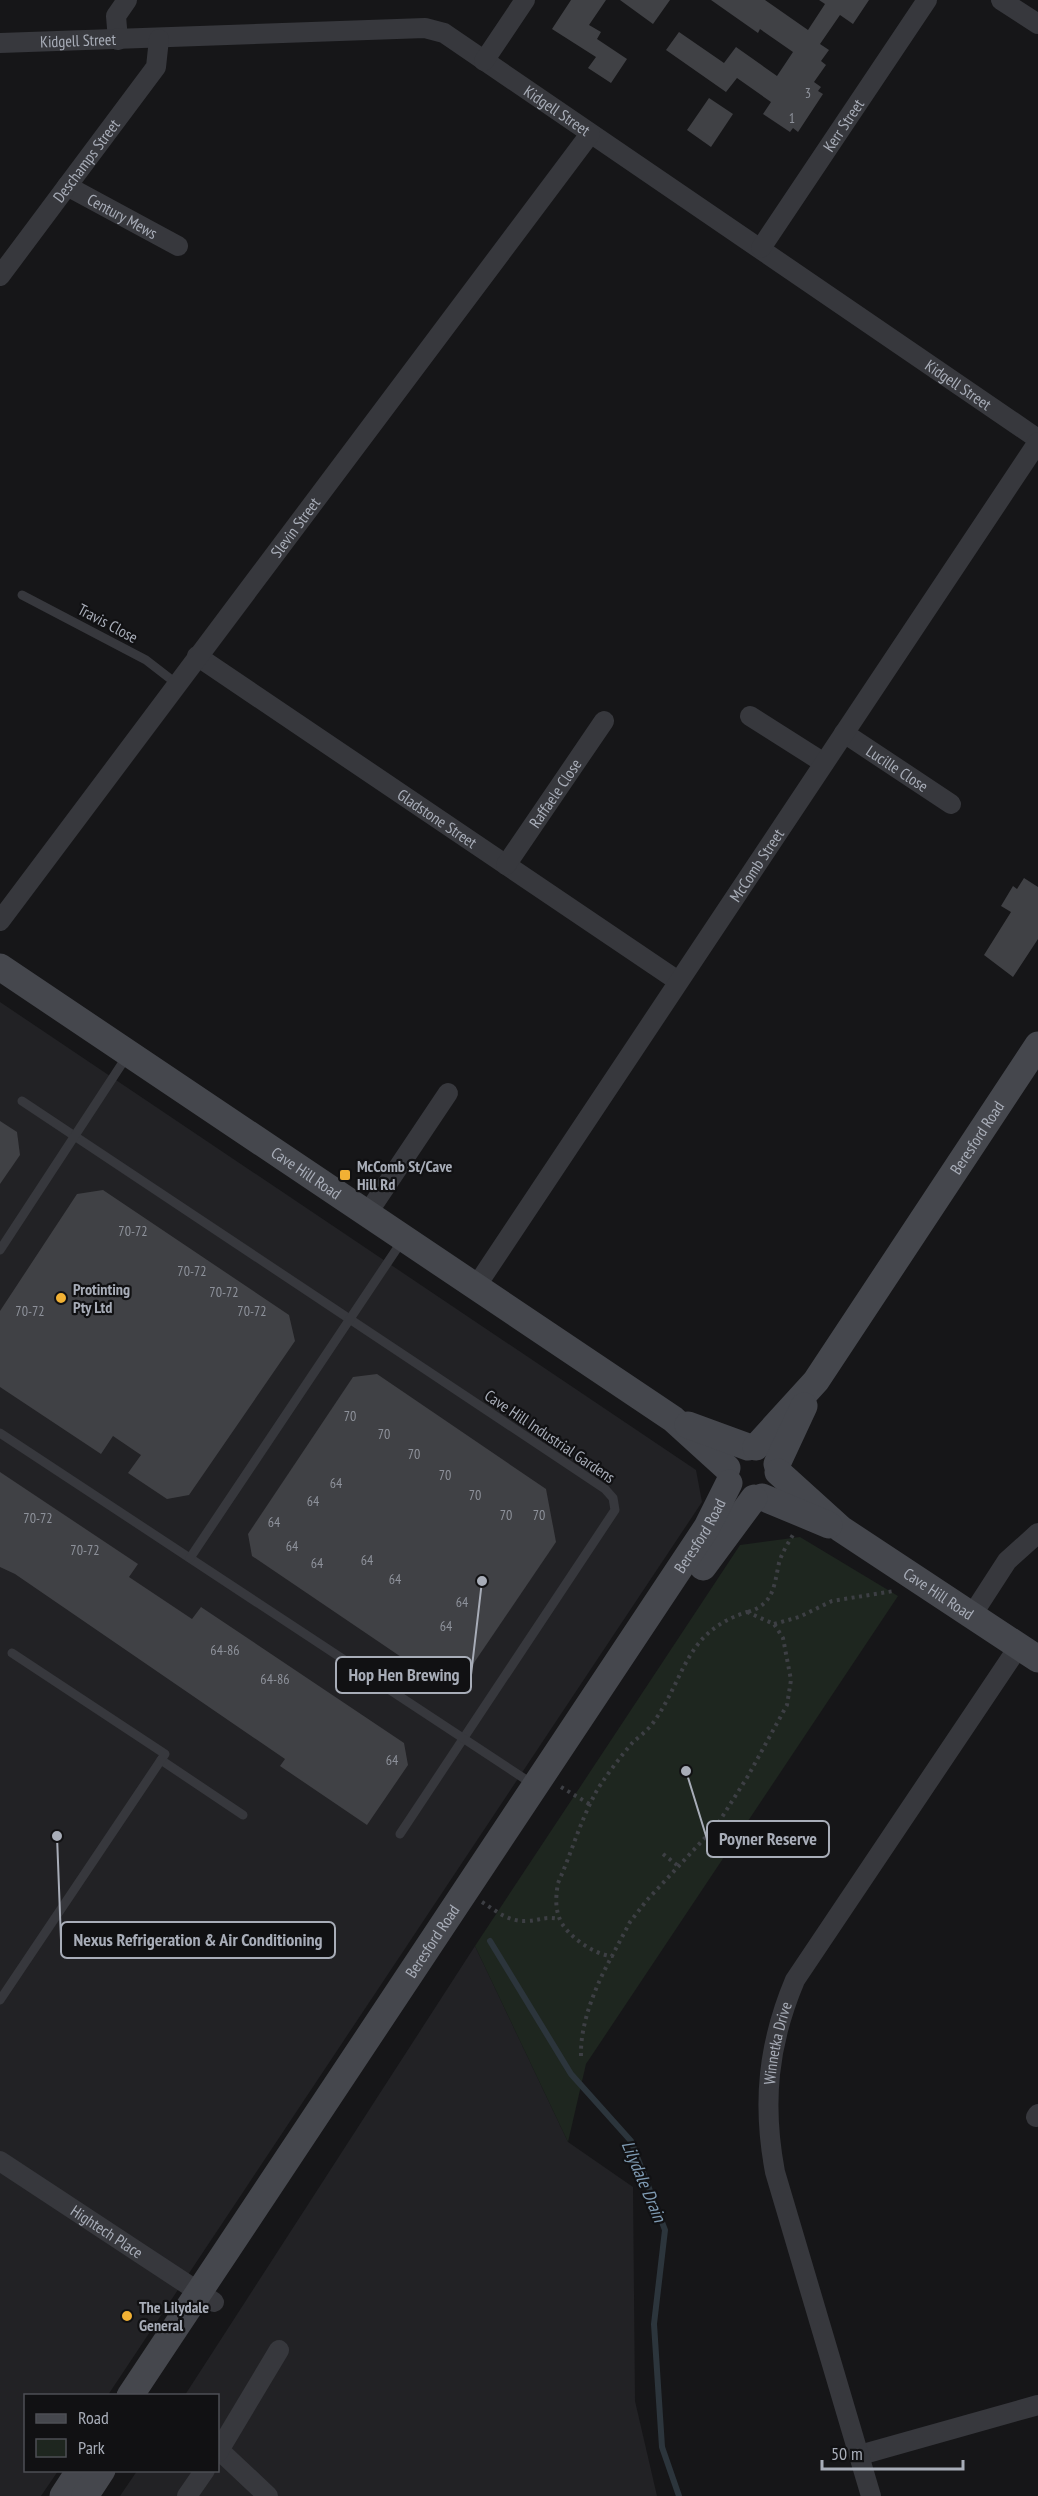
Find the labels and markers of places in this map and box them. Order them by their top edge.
place label: McComb St/Cave Hill Rd [357,1156,453,1194]
marker: McComb St/Cave Hill Rd [338,1168,352,1182]
place label: Protinting Pty Ltd [73,1279,130,1317]
marker: Protinting Pty Ltd [54,1291,68,1305]
callout: Hop Hen Brewing [336,1657,471,1693]
callout: Poyner Reserve [707,1821,829,1857]
callout: Nexus Refrigeration & Air Conditioning [61,1922,335,1958]
place label: The Lilydale General [139,2297,209,2335]
marker: The Lilydale General [120,2309,134,2323]

